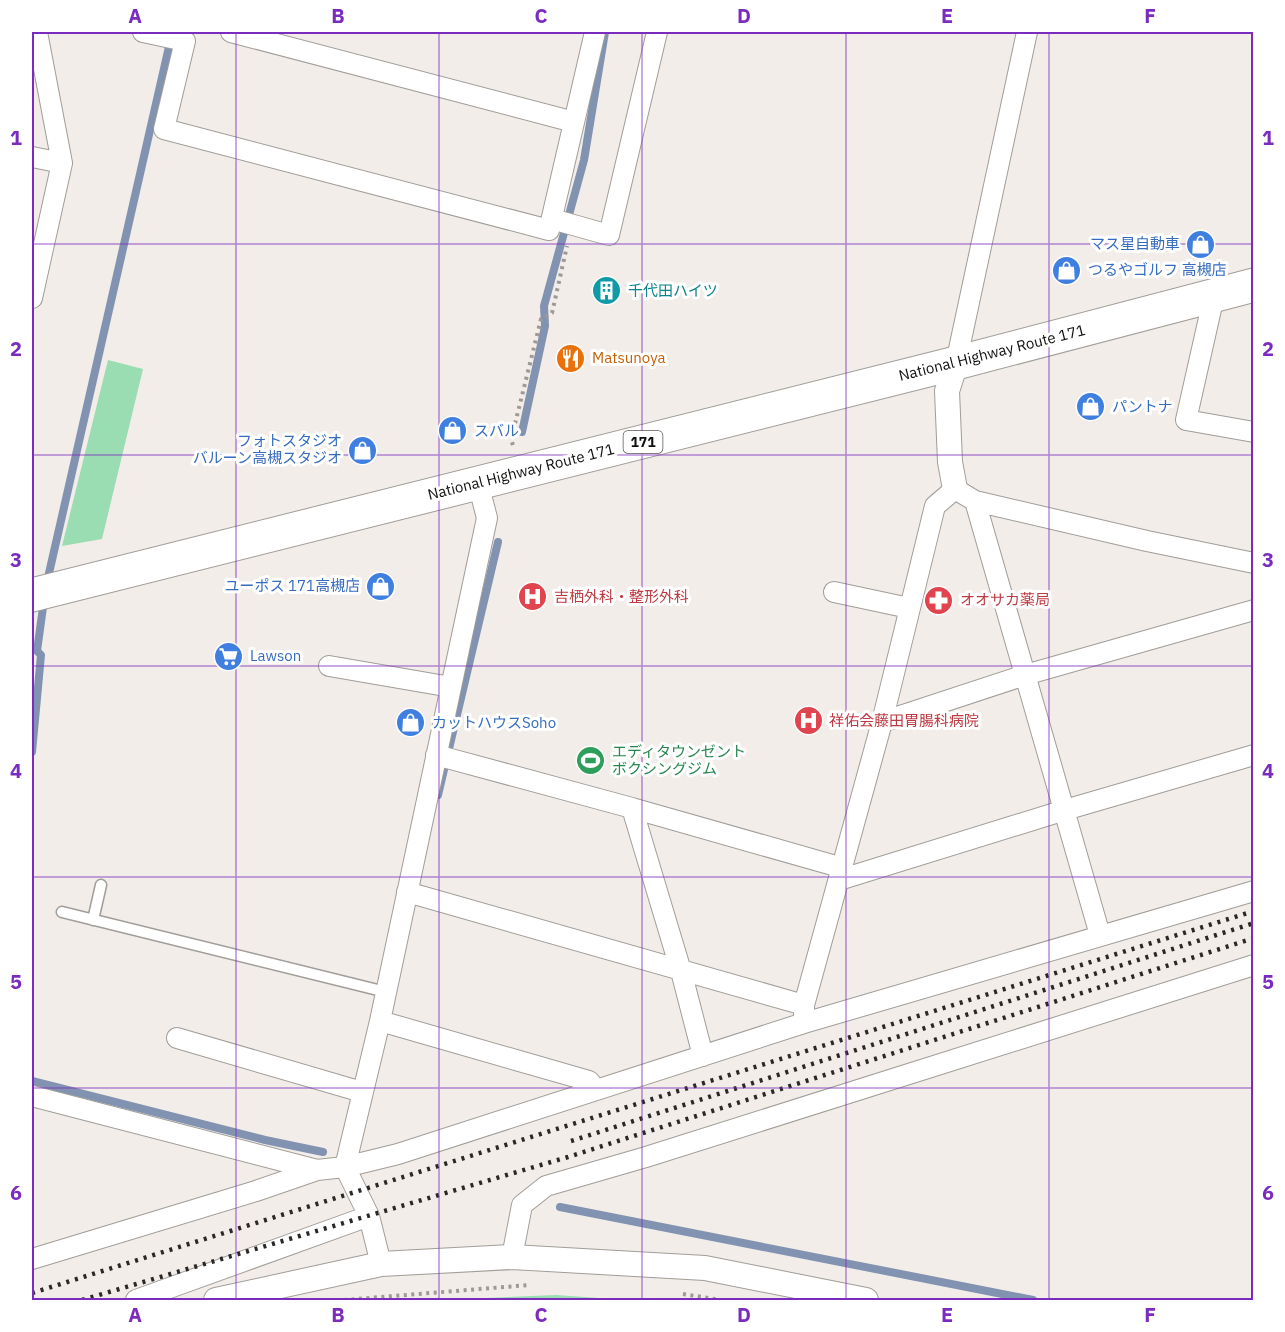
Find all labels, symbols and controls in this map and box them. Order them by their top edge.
text: A [128,2,142,29]
text: B [331,2,345,29]
text: C [534,2,548,29]
text: D [737,2,751,29]
text: E [941,2,953,29]
text: F [1144,2,1156,29]
text: 1 [10,124,22,151]
text: 1 [1262,124,1274,151]
shop icon: マス星自動車 [1185,228,1217,260]
place label: マス星自動車 [1090,234,1180,253]
shop icon: つるやゴルフ 高槻店 [1051,254,1083,286]
place label: つるやゴルフ 高槻店 [1088,260,1227,279]
building icon: 千代田ハイツ [591,275,623,307]
place label: 千代田ハイツ [628,281,718,300]
street label: National Highway Route 171 [897,320,1087,385]
text: 2 [10,335,22,362]
text: 2 [1262,335,1274,362]
restaurant icon: Matsunoya [555,342,587,374]
place label: Matsunoya [592,348,665,367]
shop icon: パントナ [1075,391,1107,423]
place label: パントナ [1112,397,1173,416]
shop icon: スバル [437,415,469,447]
place label: スバル [474,421,519,440]
place label: フォトスタジオ バルーン高槻スタジオ [193,431,342,467]
road number: 171 [624,431,662,453]
shop icon: フォトスタジオ バルーン高槻スタジオ [347,434,379,466]
street label: National Highway Route 171 [426,439,616,504]
text: 3 [10,546,22,573]
text: 3 [1262,546,1274,573]
shop icon: ユーポス 171高槻店 [365,570,397,602]
place label: ユーポス 171高槻店 [224,576,360,595]
hospital icon: 吉栖外科・整形外科 [517,581,549,613]
pharmacy icon: オオサカ薬局 [923,584,955,616]
place label: 吉栖外科・整形外科 [554,587,689,606]
place label: オオサカ薬局 [960,590,1050,609]
supermarket icon: Lawson [213,640,245,672]
place label: Lawson [250,646,301,665]
hospital icon: 祥佑会藤田胃腸科病院 [792,705,824,737]
shop icon: カットハウスSoho [395,707,427,739]
place label: 祥佑会藤田胃腸科病院 [829,711,979,730]
place label: カットハウスSoho [432,713,556,732]
place label: エディタウンゼント ボクシングジム [612,742,746,778]
sports icon: エディタウンゼント ボクシングジム [575,745,607,777]
text: 4 [10,757,22,784]
text: 4 [1262,757,1274,784]
text: 5 [10,968,22,995]
text: 5 [1262,968,1274,995]
text: 6 [10,1179,22,1206]
text: 6 [1262,1179,1274,1206]
text: A [128,1301,142,1328]
text: B [331,1301,345,1328]
text: C [534,1301,548,1328]
text: D [737,1301,751,1328]
text: E [941,1301,953,1328]
text: F [1144,1301,1156,1328]

